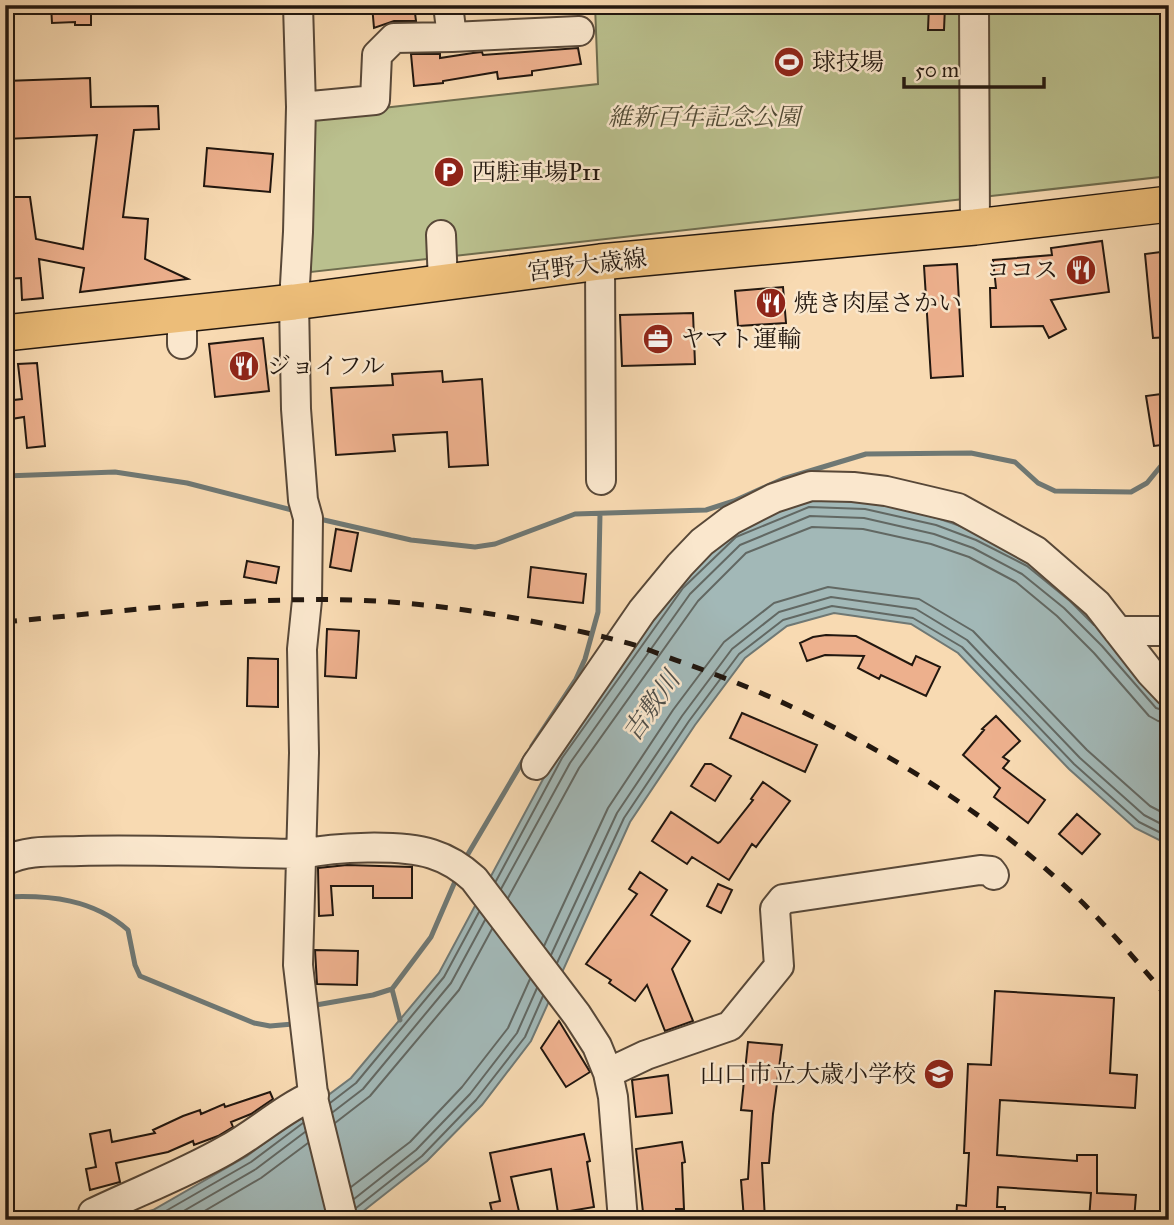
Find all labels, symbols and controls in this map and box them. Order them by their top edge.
sports icon: 球技場 [772,45,806,79]
scale bar [904,46,1044,90]
place label: 球技場 [812,47,884,77]
text: 50 m [915,57,960,83]
park label: 維新百年記念公園 [608,102,804,132]
parking icon: 西駐車場P11 [432,155,466,189]
place label: 西駐車場P11 [472,157,601,187]
street label: 宮野大歳線 [526,243,648,287]
restaurant icon: ココス [1064,253,1098,287]
place label: ココス [986,255,1058,285]
restaurant icon: 焼き肉屋さかい [754,286,788,320]
place label: 焼き肉屋さかい [794,288,962,318]
office icon: ヤマト運輸 [641,322,675,356]
place label: ヤマト運輸 [681,324,801,354]
restaurant icon: ジョイフル [227,349,261,383]
place label: ジョイフル [267,351,385,381]
water label: 吉敷川 [616,662,688,747]
school or university icon: 山口市立大歳小学校 [922,1057,956,1091]
place label: 山口市立大歳小学校 [700,1059,916,1089]

